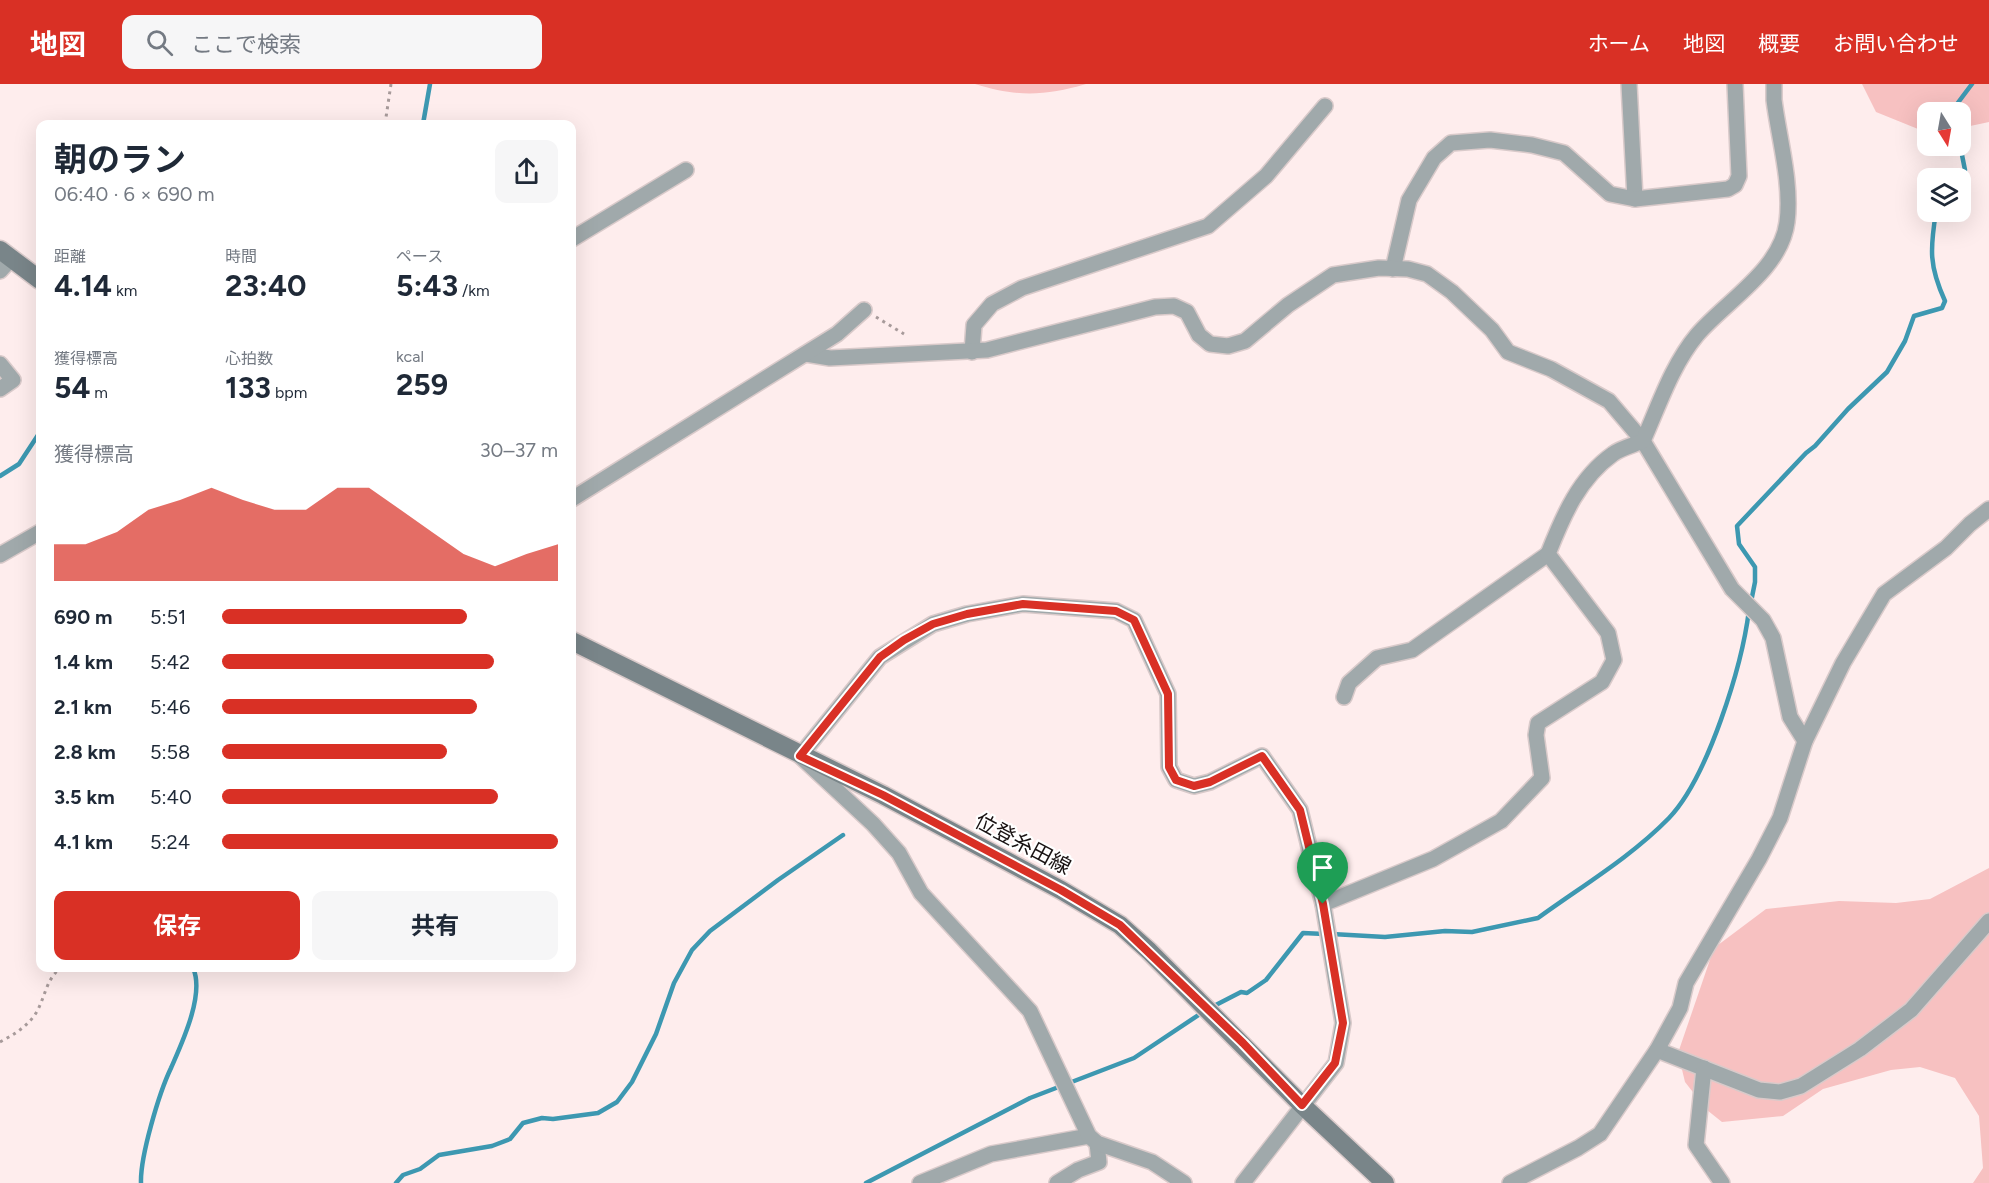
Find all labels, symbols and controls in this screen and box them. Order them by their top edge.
search box [122,15,542,69]
icon: search [143,26,176,59]
text: 地図 [30,27,86,61]
text: ここで検索 [191,31,301,58]
text: ホーム [1588,31,1650,56]
text: 地図 [1683,31,1725,56]
text: 概要 [1758,31,1800,56]
text: お問い合わせ [1833,31,1959,56]
north arrow [1917,102,1971,156]
map controls [1917,102,1971,222]
text: 朝のラン [54,140,186,179]
button: share [495,140,558,203]
button: layers [1917,168,1971,222]
text: 06:40 · 6 × 690 m [54,182,214,206]
text: 距離 [54,247,86,266]
text: 時間 [225,247,257,266]
text: ペース [396,247,443,266]
text: 4.14 [54,267,112,304]
text: 23:40 [225,267,307,304]
text: 5:43 [396,267,458,304]
text: km [112,281,137,300]
text: /km [458,281,490,300]
text: kcal [396,347,424,366]
text: 獲得標高 [54,349,118,368]
text: 心拍数 [225,349,273,368]
text: 259 [396,366,448,403]
text: 54 [54,369,90,406]
text: 133 [225,369,271,406]
text: m [90,383,108,402]
text: bpm [271,383,307,402]
text: 30–37 m [480,438,558,462]
text: 獲得標高 [54,442,134,466]
text: 690 m [54,605,112,629]
text: 5:51 [150,605,186,629]
text: 1.4 km [54,650,113,674]
text: 5:42 [150,650,190,674]
text: 2.1 km [54,695,112,719]
text: 5:46 [150,695,190,719]
text: 2.8 km [54,740,116,764]
text: 5:58 [150,740,190,764]
text: 3.5 km [54,785,115,809]
text: 5:40 [150,785,192,809]
street label: 位登糸田線 [971,808,1075,879]
text: 4.1 km [54,830,113,854]
text: 5:24 [150,830,190,854]
pin [1297,842,1348,904]
icon: arrive [1306,851,1339,884]
button: 保存 [54,891,300,960]
button: 共有 [312,891,558,960]

